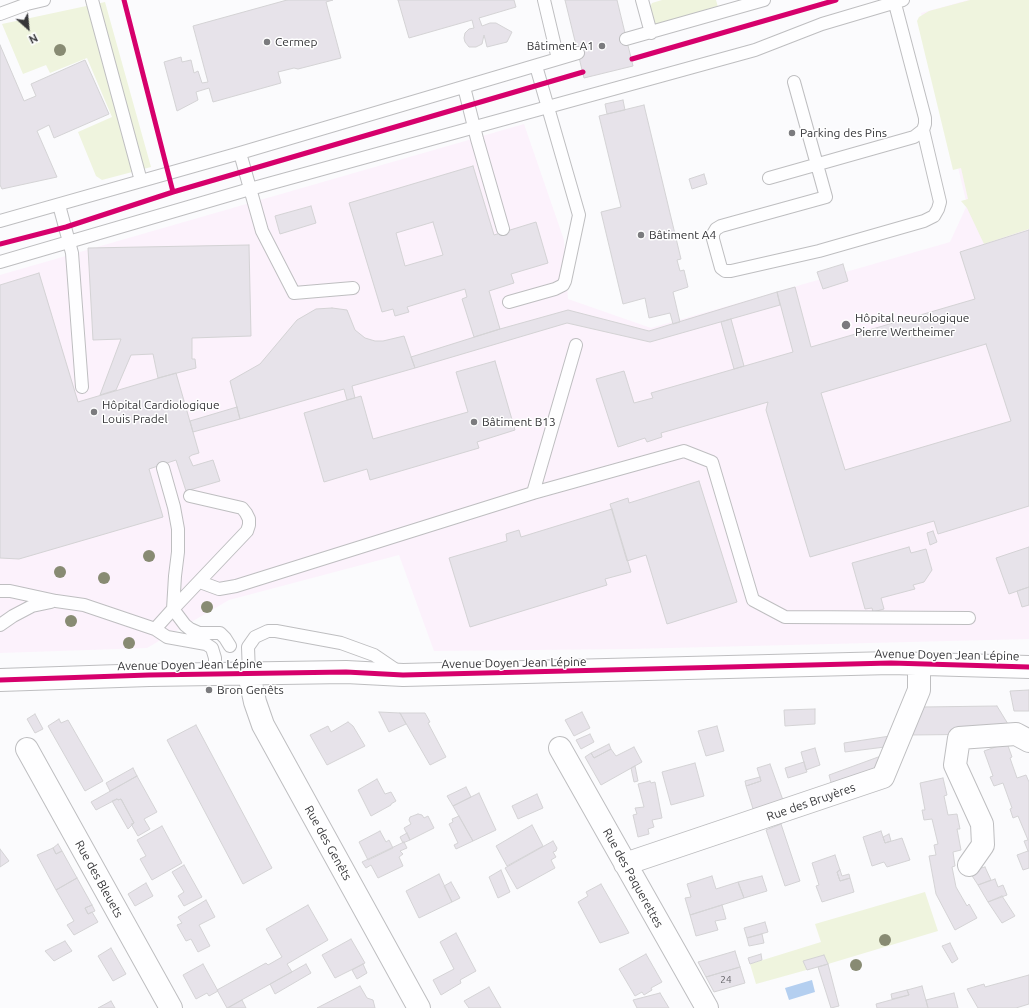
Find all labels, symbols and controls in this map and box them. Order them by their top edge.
north arrow [8,8,48,48]
text: N [27,31,40,46]
place label: Cermep [275,35,318,49]
marker: Cermep [262,37,272,47]
place label: Bâtiment A1 [527,39,594,53]
marker: Bâtiment A1 [597,41,607,51]
place label: Parking des Pins [800,126,887,140]
marker: Parking des Pins [787,128,797,138]
place label: Bâtiment A4 [649,228,716,242]
marker: Bâtiment A4 [636,230,646,240]
place label: Hôpital neurologique Pierre Wertheimer [855,311,969,339]
marker: Hôpital neurologique Pierre Wertheimer [840,319,852,331]
place label: Hôpital Cardiologique Louis Pradel [102,398,220,426]
marker: Hôpital Cardiologique Louis Pradel [89,407,99,417]
place label: Bâtiment B13 [482,415,556,429]
marker: Bâtiment B13 [469,417,479,427]
street label: Avenue Doyen Jean Lépine [874,647,1020,663]
street label: Avenue Doyen Jean Lépine [441,655,587,671]
street label: Avenue Doyen Jean Lépine [117,657,263,673]
place label: Bron Genêts [217,683,284,697]
marker: Bron Genêts [204,685,214,695]
street label: Rue des Bruyères [765,780,857,824]
street label: Rue des Genêts [302,803,354,883]
street label: Rue des Paquerettes [600,826,666,930]
street label: Rue des Bleuets [72,838,126,920]
house number: 24 [720,974,732,986]

